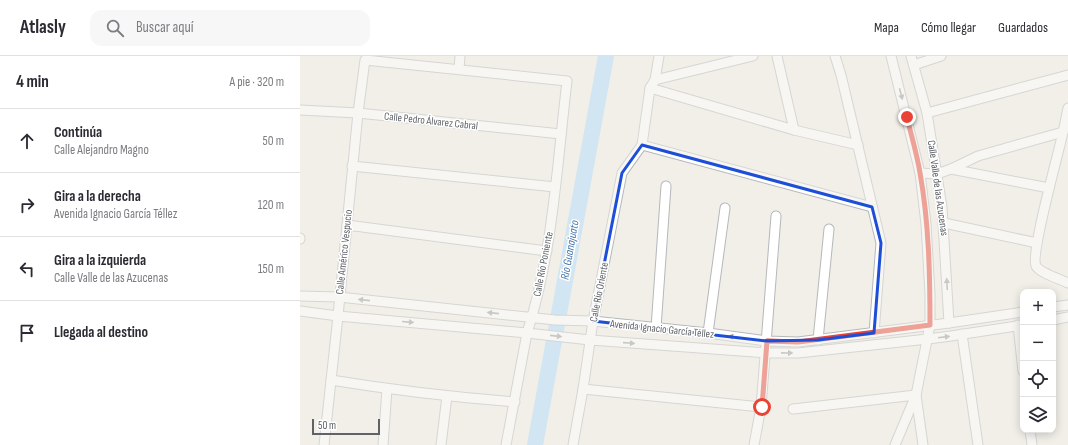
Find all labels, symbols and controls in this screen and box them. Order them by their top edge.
search box [90,10,370,46]
text: Atlasly [20,16,66,39]
icon: search [104,17,126,39]
text: Buscar aquí [136,18,194,37]
text: Mapa [874,19,899,36]
text: Cómo llegar [921,19,976,36]
text: Guardados [998,19,1048,36]
text: 4 min [16,72,49,92]
text: A pie · 320 m [230,74,284,90]
one-way arrow [898,87,904,100]
route end [898,108,916,126]
street label: Calle Pedro Álvarez Cabral [384,110,478,132]
text: Continúa [54,123,102,142]
icon: ahead [16,130,38,152]
text: 50 m [263,133,284,149]
street label: Calle Valle de las Azucenas [925,139,951,237]
text: Calle Alejandro Magno [54,142,149,158]
text: Gira a la derecha [54,187,141,206]
icon: right [16,194,38,216]
text: 120 m [258,197,284,213]
text: Avenida Ignacio García Téllez [54,206,178,222]
street label: Calle Américo Vespucio [333,209,355,295]
water label: Río Guanajuato [557,219,583,281]
street label: Calle Río Poniente [530,230,556,298]
text: Gira a la izquierda [54,251,146,270]
icon: left [16,258,38,280]
text: 150 m [258,261,284,277]
street label: Calle Río Oriente [587,261,611,323]
text: Calle Valle de las Azucenas [54,270,168,286]
one-way arrow [944,278,951,290]
map controls [1020,289,1056,433]
button: + [1020,289,1056,325]
one-way arrow [358,296,370,303]
one-way arrow [487,310,499,316]
street label: Avenida Ignacio García Téllez [608,317,715,341]
one-way arrow [402,319,414,325]
icon: arrive [16,322,38,344]
text: Llegada al destino [54,323,148,342]
button: − [1020,325,1056,361]
one-way arrow [550,333,563,339]
one-way arrow [728,334,741,340]
one-way arrow [938,334,950,340]
one-way arrow [623,339,635,346]
one-way arrow [781,350,794,356]
button: locate [1020,361,1056,397]
button: layers [1020,397,1056,433]
route start [753,398,771,416]
scale bar [312,417,380,436]
text: 50 m [318,419,336,432]

